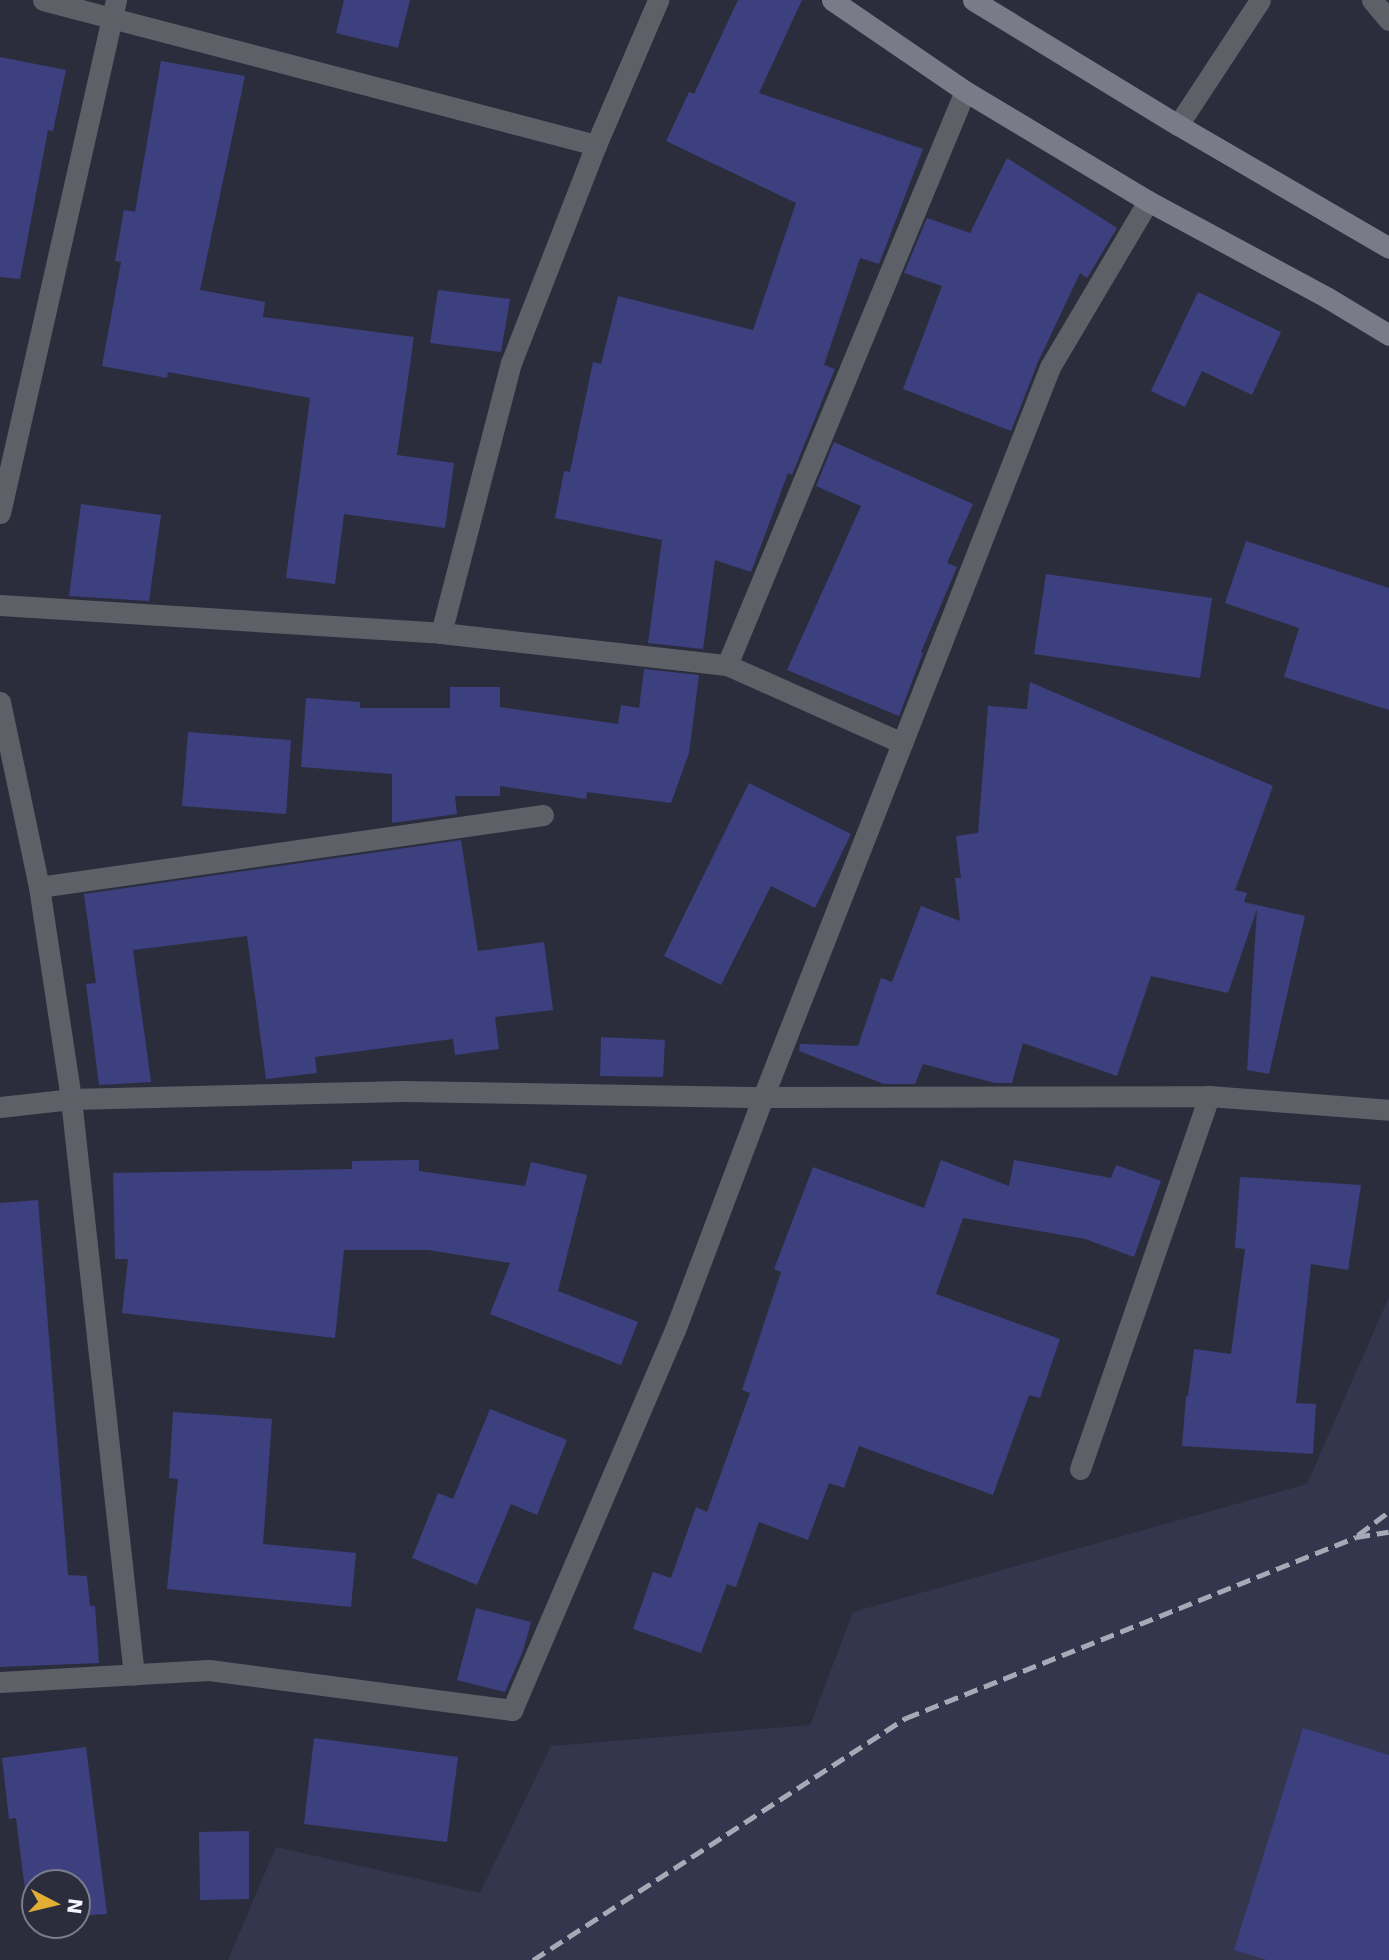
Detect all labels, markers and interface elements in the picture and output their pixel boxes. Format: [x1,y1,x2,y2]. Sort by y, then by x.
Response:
north arrow [21,1869,91,1939]
text: N [63,1897,87,1916]

